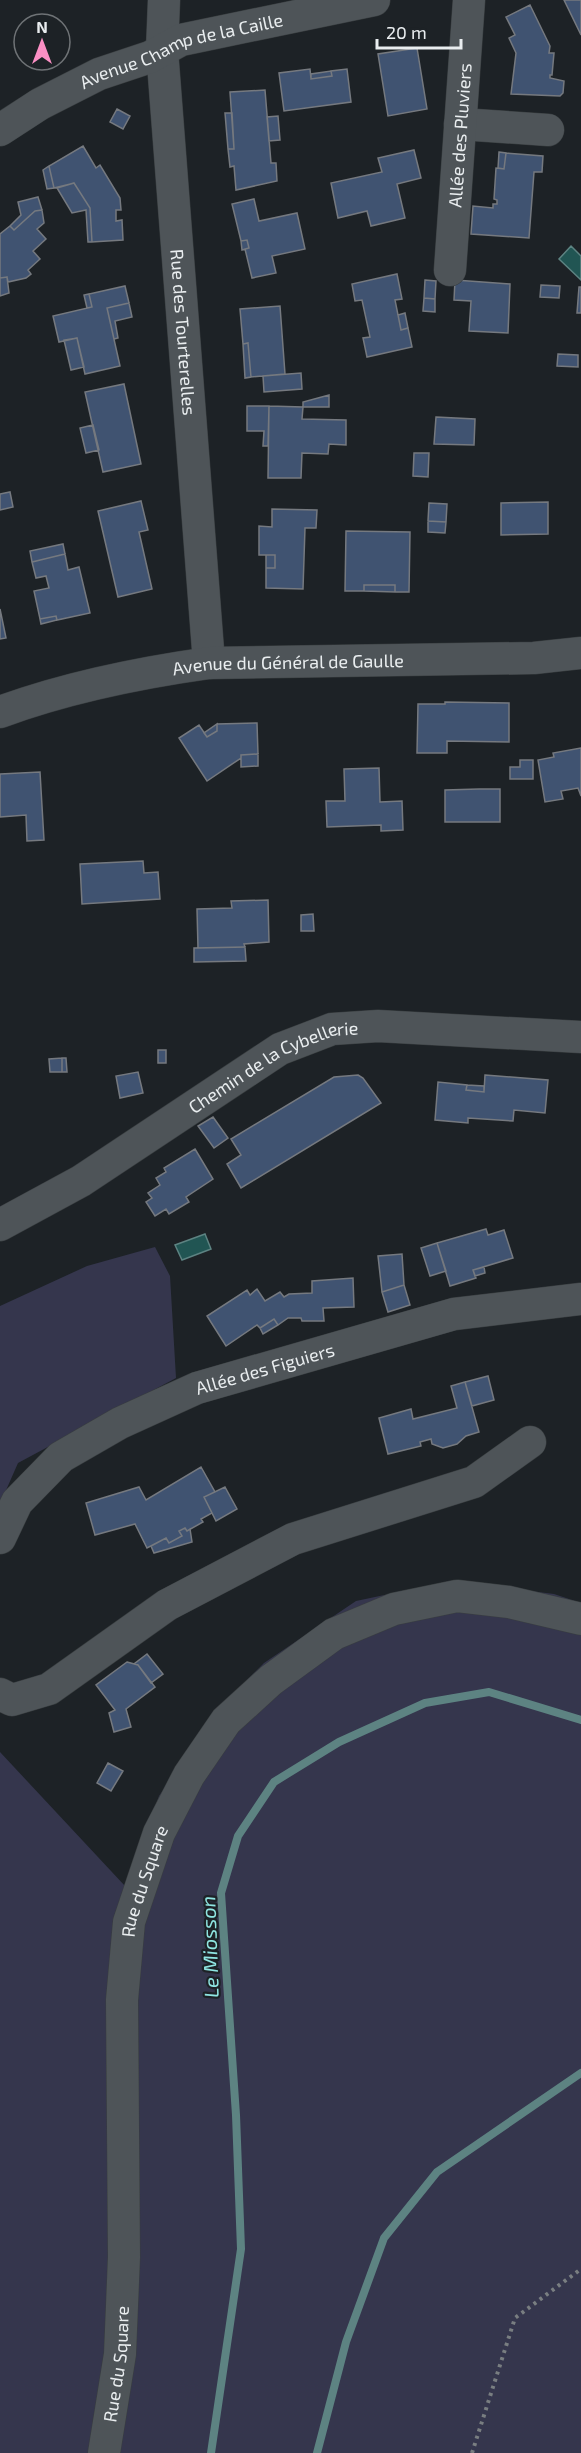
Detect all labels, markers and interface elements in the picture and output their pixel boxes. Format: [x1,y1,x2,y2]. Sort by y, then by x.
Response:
street label: Avenue Champ de la Caille [76,8,285,93]
north arrow [12,12,72,72]
scale bar [377,12,461,50]
text: N [36,17,48,36]
text: 20 m [386,21,427,43]
street label: Allée des Pluviers [443,62,476,208]
street label: Rue des Tourterelles [166,248,201,416]
street label: Avenue du Général de Gaulle [171,649,404,679]
street label: Chemin de la Cybellerie [184,1016,359,1118]
street label: Allée des Figuiers [193,1338,337,1399]
street label: Rue du Square [117,1821,172,1938]
water label: Le Miosson [195,1896,223,1998]
street label: Rue du Square [98,2305,133,2424]

